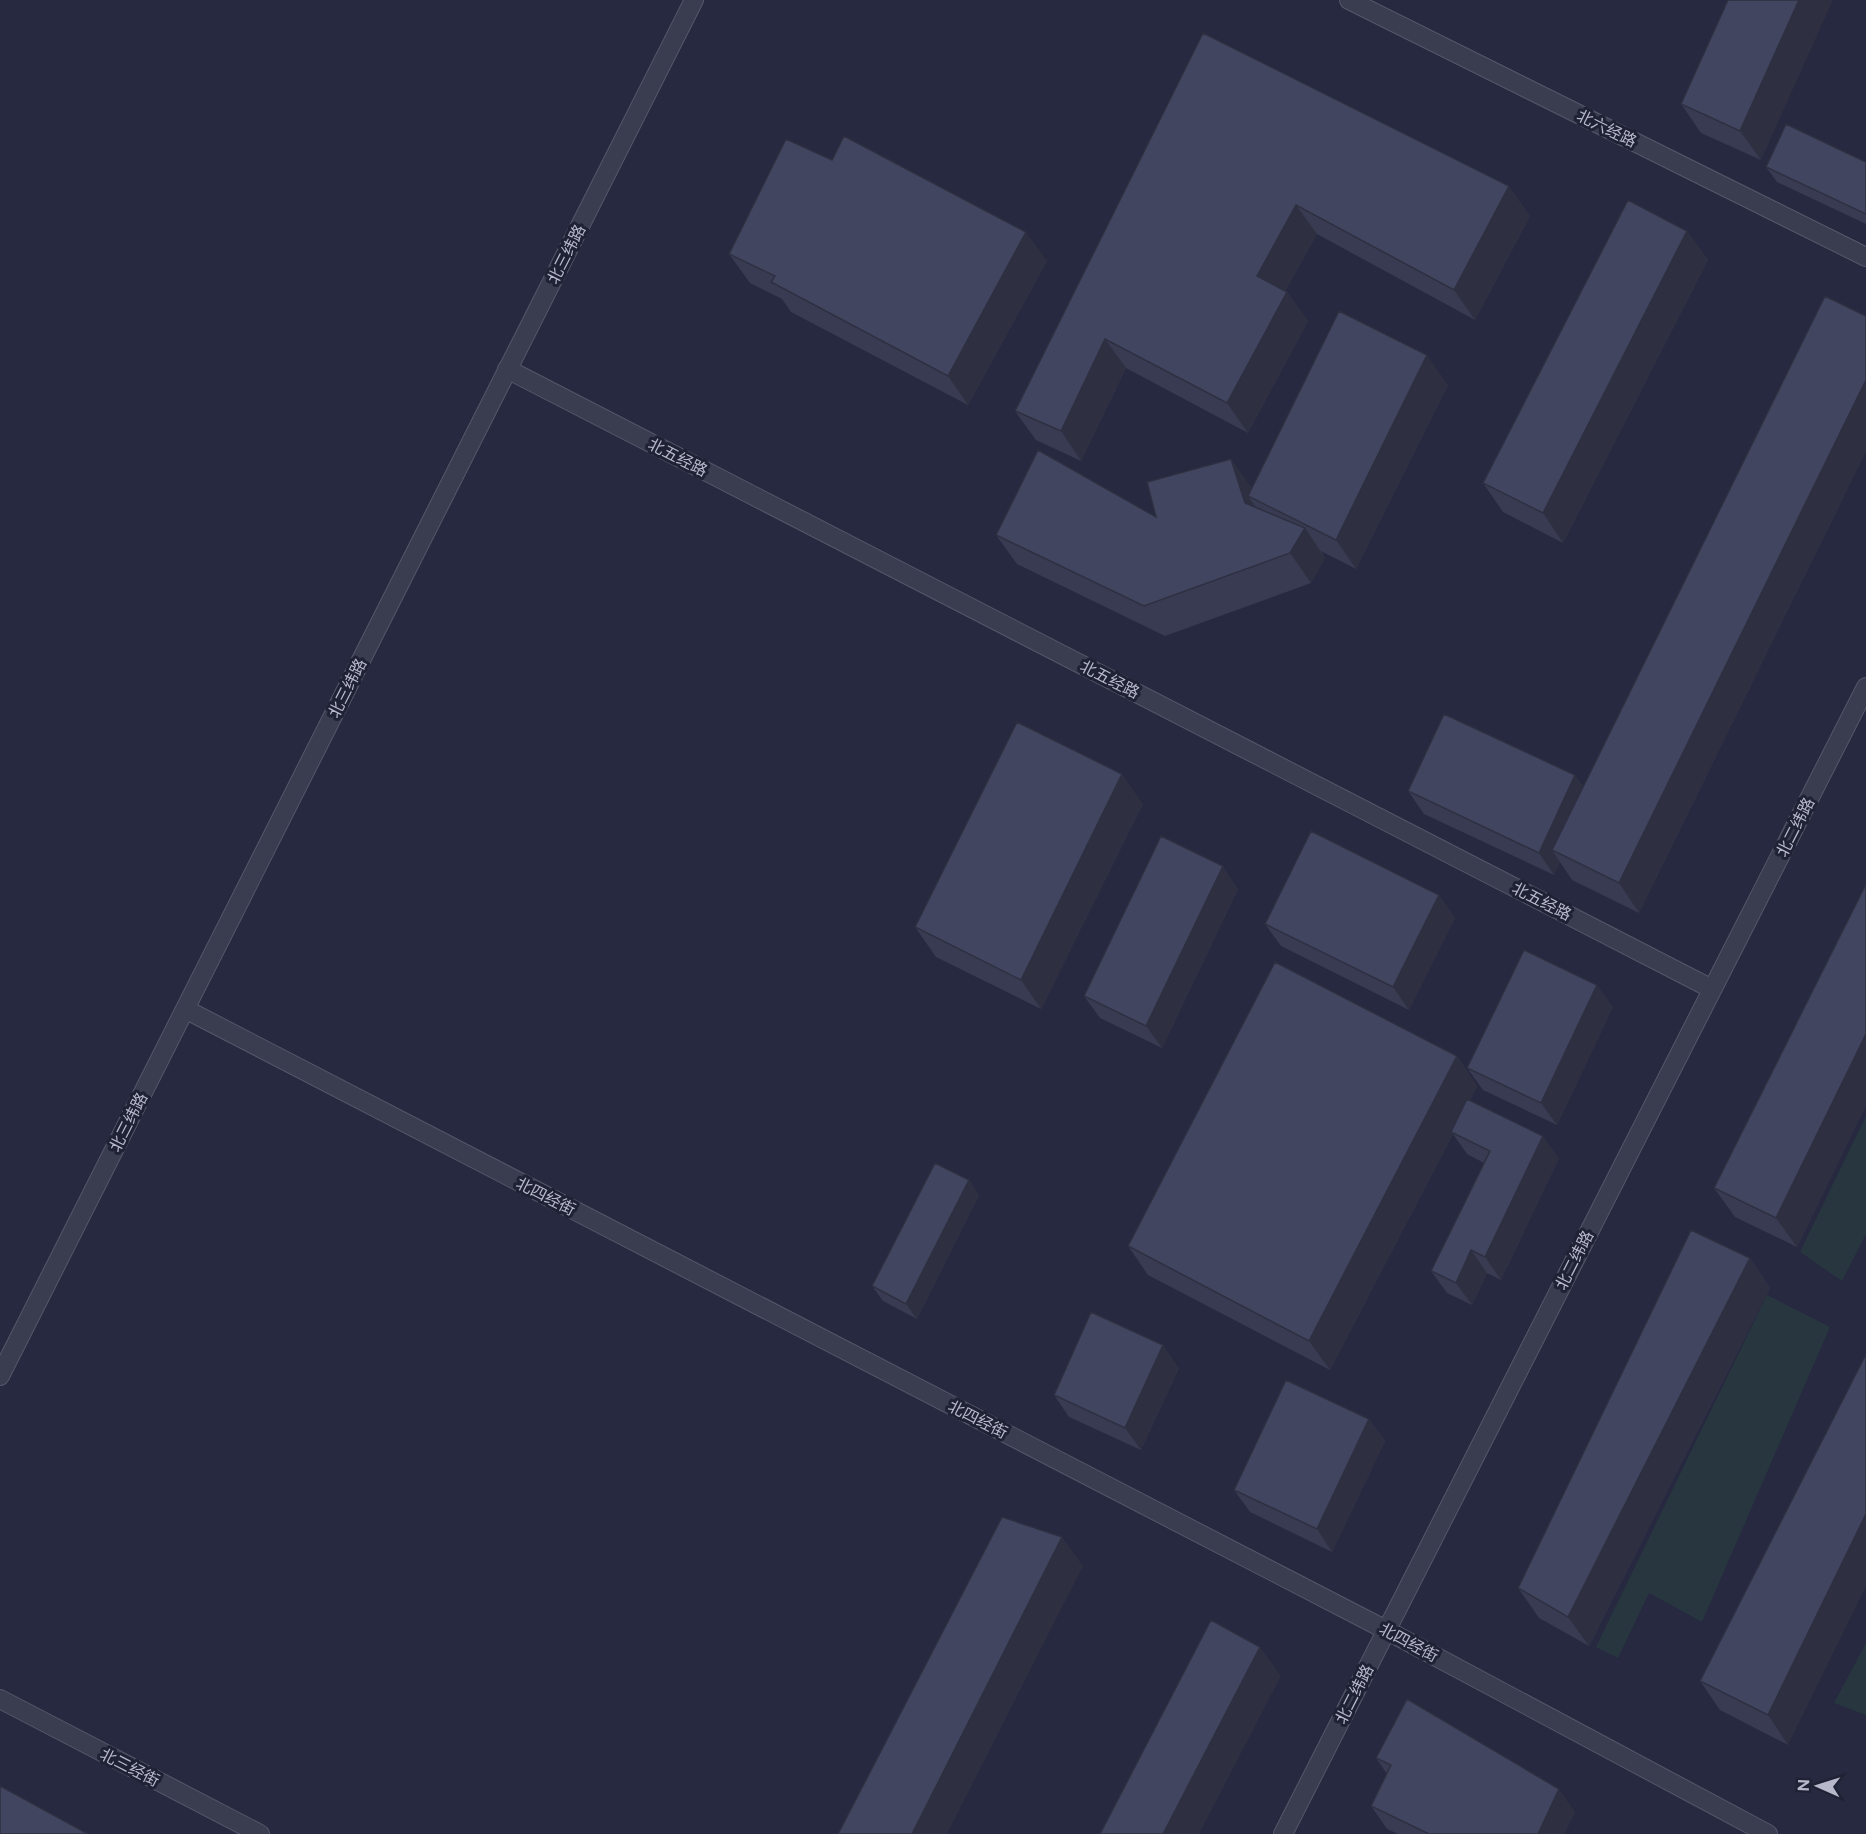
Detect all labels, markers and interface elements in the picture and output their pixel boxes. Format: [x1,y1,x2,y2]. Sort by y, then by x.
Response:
street label: 北六经路 [1574,106,1640,151]
street label: 北三纬路 [543,221,589,287]
street label: 北五经路 [645,434,711,480]
street label: 北三纬路 [324,655,370,721]
street label: 北五经路 [1077,656,1143,702]
street label: 北二纬路 [1772,794,1818,860]
street label: 北五经路 [1509,878,1575,924]
street label: 北三纬路 [105,1089,151,1155]
street label: 北四经街 [513,1173,579,1219]
street label: 北二纬路 [1551,1227,1597,1293]
street label: 北四经街 [945,1396,1011,1442]
street label: 北四经街 [1376,1619,1441,1666]
street label: 北二纬路 [1331,1661,1377,1727]
street label: 北三经街 [97,1744,163,1790]
north arrow [1788,1756,1848,1816]
text: N [1794,1779,1813,1792]

